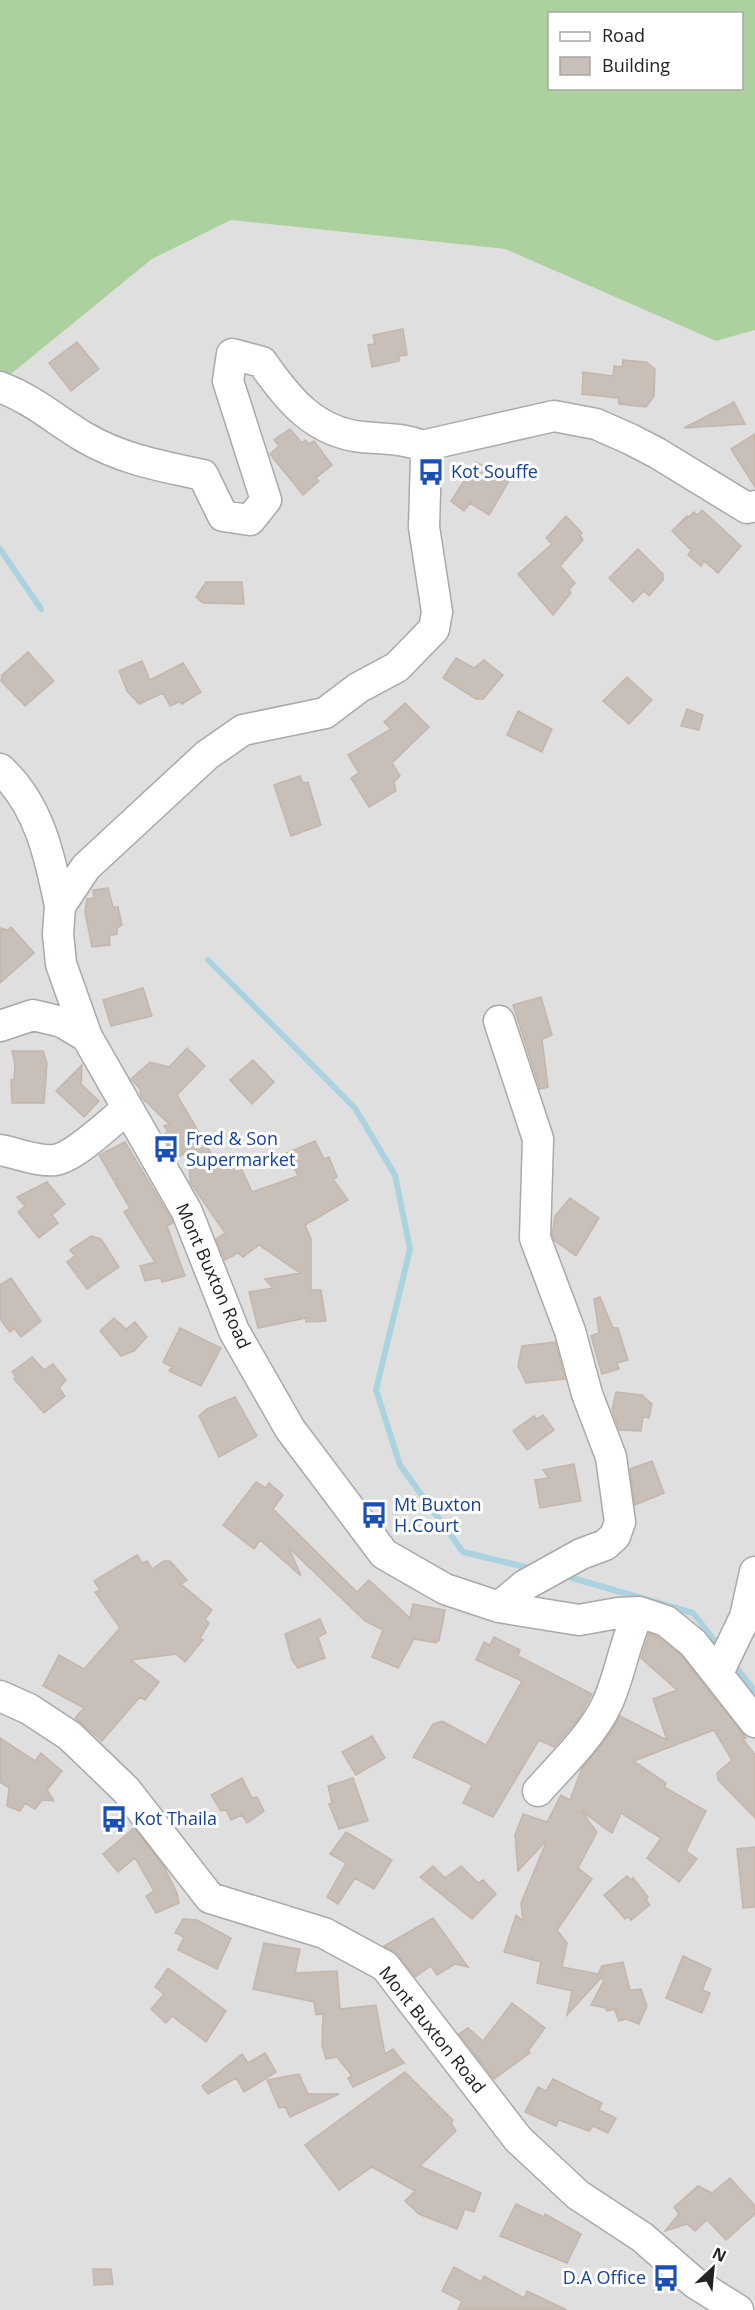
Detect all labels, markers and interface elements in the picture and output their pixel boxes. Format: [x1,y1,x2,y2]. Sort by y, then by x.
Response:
legend [548,12,743,90]
text: Road [602,23,645,47]
text: Building [602,53,670,77]
bus stop icon: Kot Souffe [416,457,446,487]
place label: Kot Souffe [451,459,538,483]
place label: Fred & Son Supermarket [186,1126,295,1171]
bus stop icon: Fred & Son Supermarket [151,1134,181,1164]
street label: Mont Buxton Road [171,1199,257,1352]
place label: Mt Buxton H.Court [394,1492,482,1537]
bus stop icon: Mt Buxton H.Court [359,1500,389,1530]
bus stop icon: Kot Thaila [99,1804,129,1834]
place label: Kot Thaila [134,1806,217,1830]
street label: Mont Buxton Road [374,1961,492,2098]
north arrow [683,2238,743,2298]
text: N [709,2242,730,2267]
bus stop icon: D.A Office [651,2263,681,2293]
place label: D.A Office [563,2265,646,2289]

